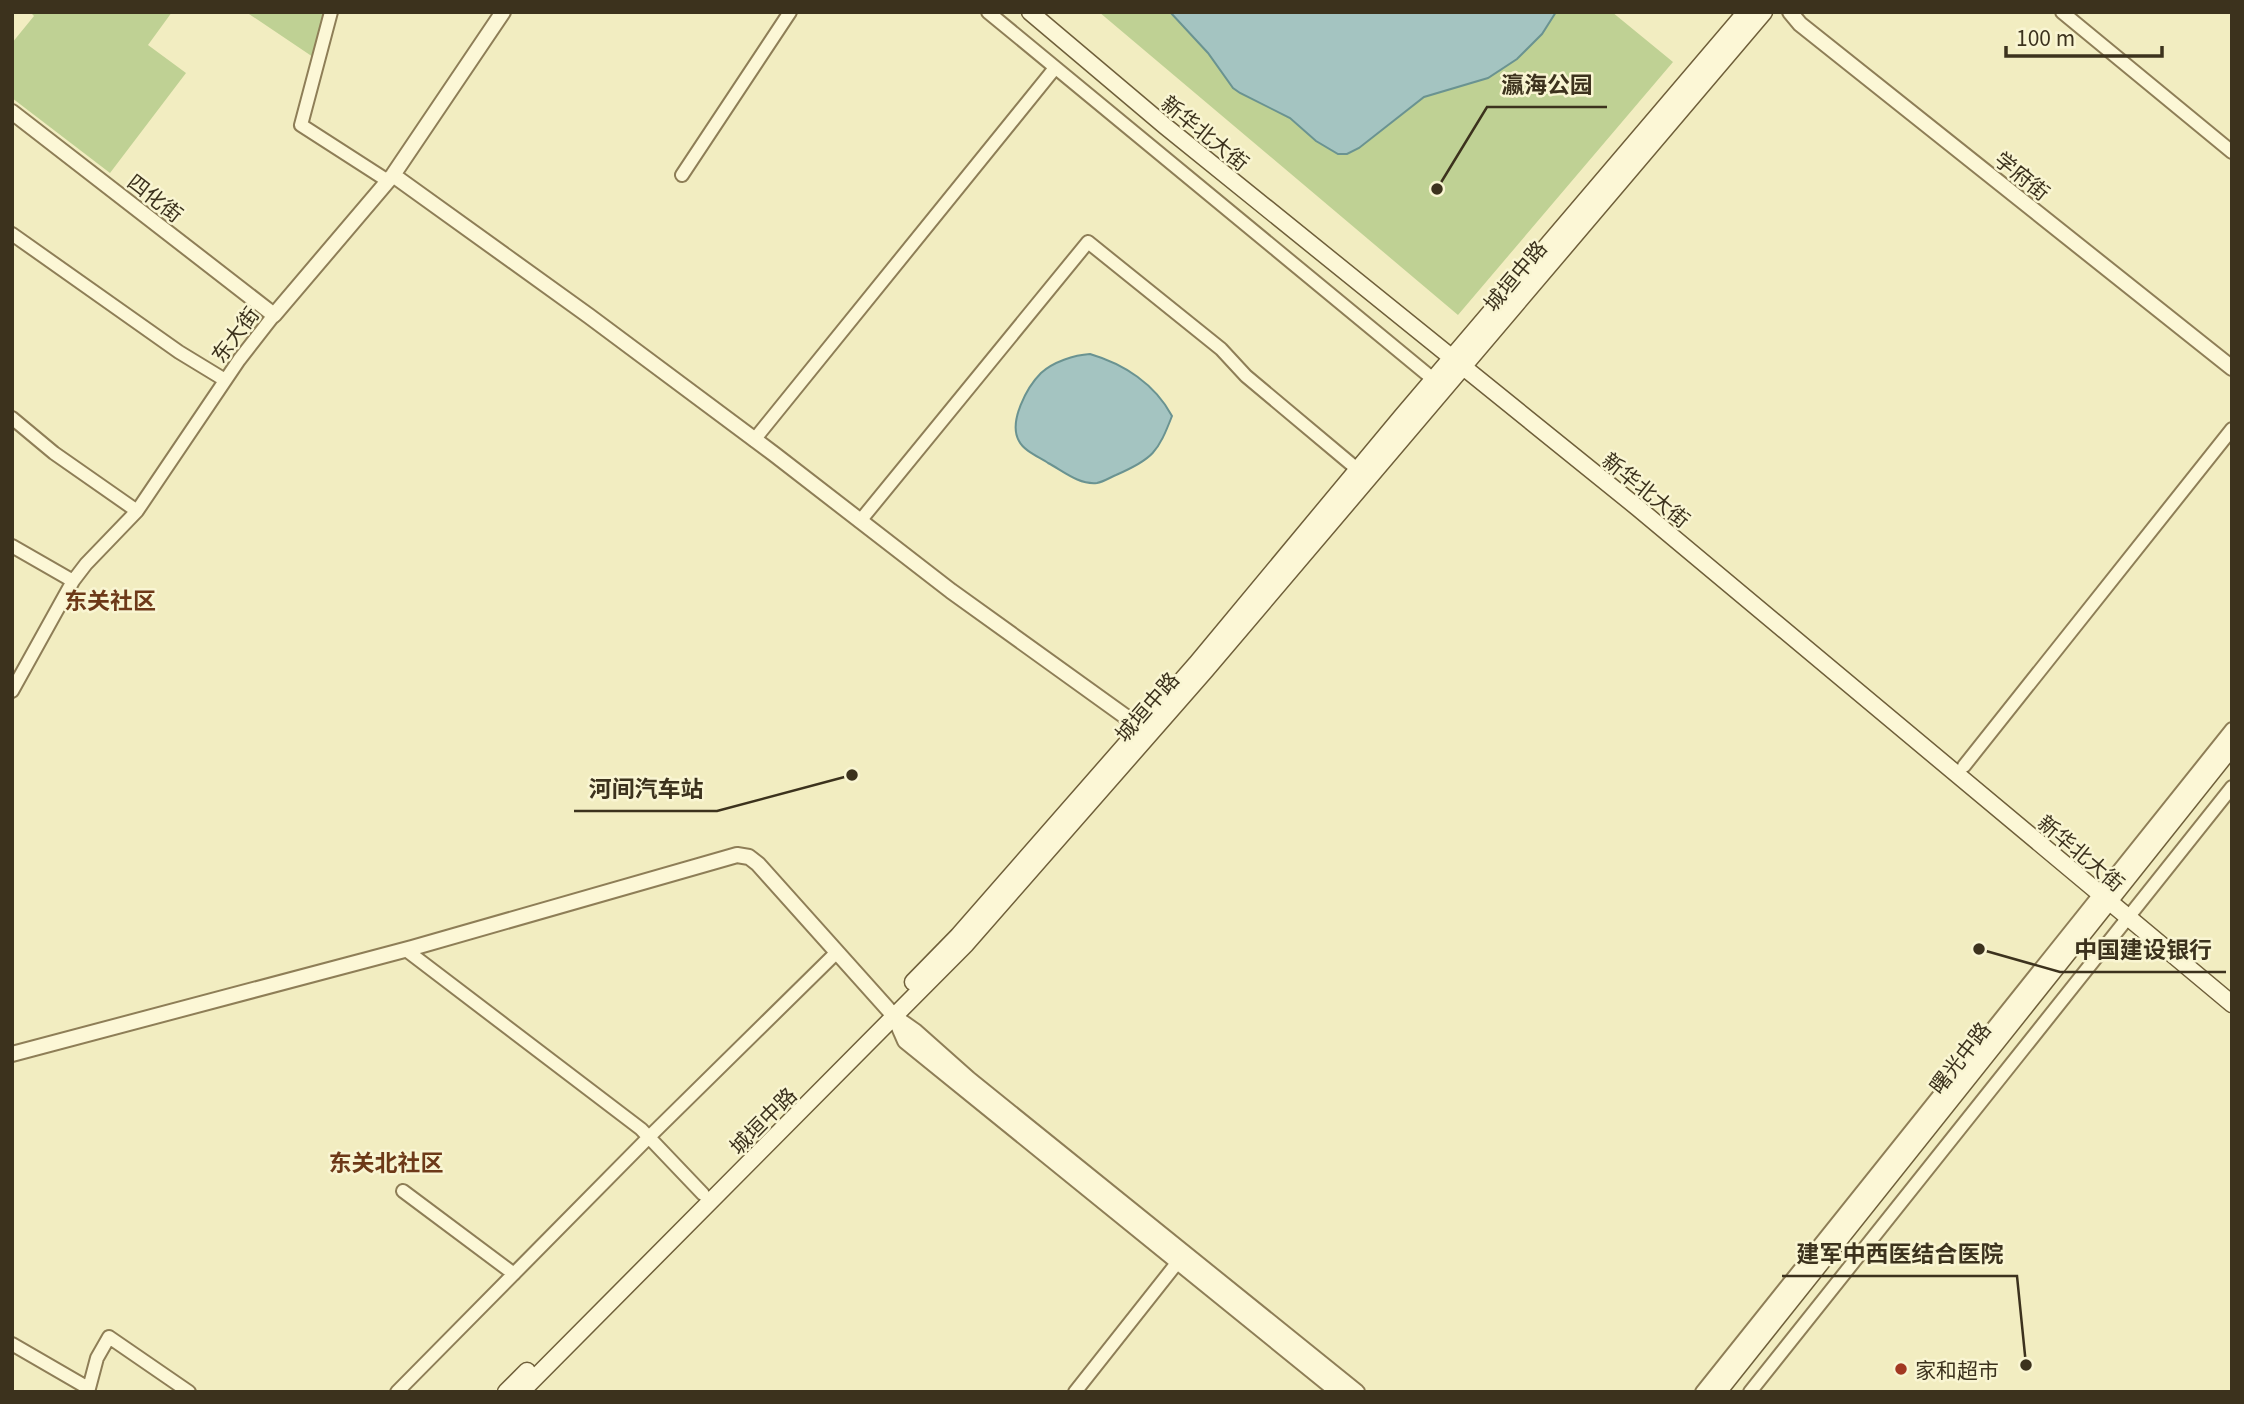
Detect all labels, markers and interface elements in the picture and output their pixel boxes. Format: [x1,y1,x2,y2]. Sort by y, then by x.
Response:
scale bar [2006,14,2162,58]
text: 100 m [2016,22,2075,52]
callout: 瀛海公园 [1487,63,1607,107]
text: 瀛海公园 [1501,66,1593,100]
street label: 新华北大街 [1156,87,1256,177]
street label: 学府街 [1989,144,2057,206]
street label: 四化街 [122,166,190,228]
street label: 城垣中路 [1476,233,1552,317]
street label: 东大街 [203,300,265,368]
street label: 新华北大街 [1597,444,1697,534]
district label: 东关社区 [64,582,156,616]
street label: 城垣中路 [1107,664,1185,748]
callout: 河间汽车站 [574,767,717,811]
text: 河间汽车站 [589,770,704,804]
street label: 新华北大街 [2032,807,2132,897]
callout: 中国建设银行 [2060,928,2226,972]
text: 中国建设银行 [2074,931,2212,965]
street label: 曙光中路 [1921,1015,1997,1099]
street label: 城垣中路 [722,1080,802,1160]
district label: 东关北社区 [329,1144,444,1178]
callout: 建军中西医结合医院 [1782,1232,2017,1276]
text: 建军中西医结合医院 [1797,1235,2004,1269]
place label: 家和超市 [1915,1354,1999,1384]
marker: 家和超市 [1893,1361,1909,1377]

